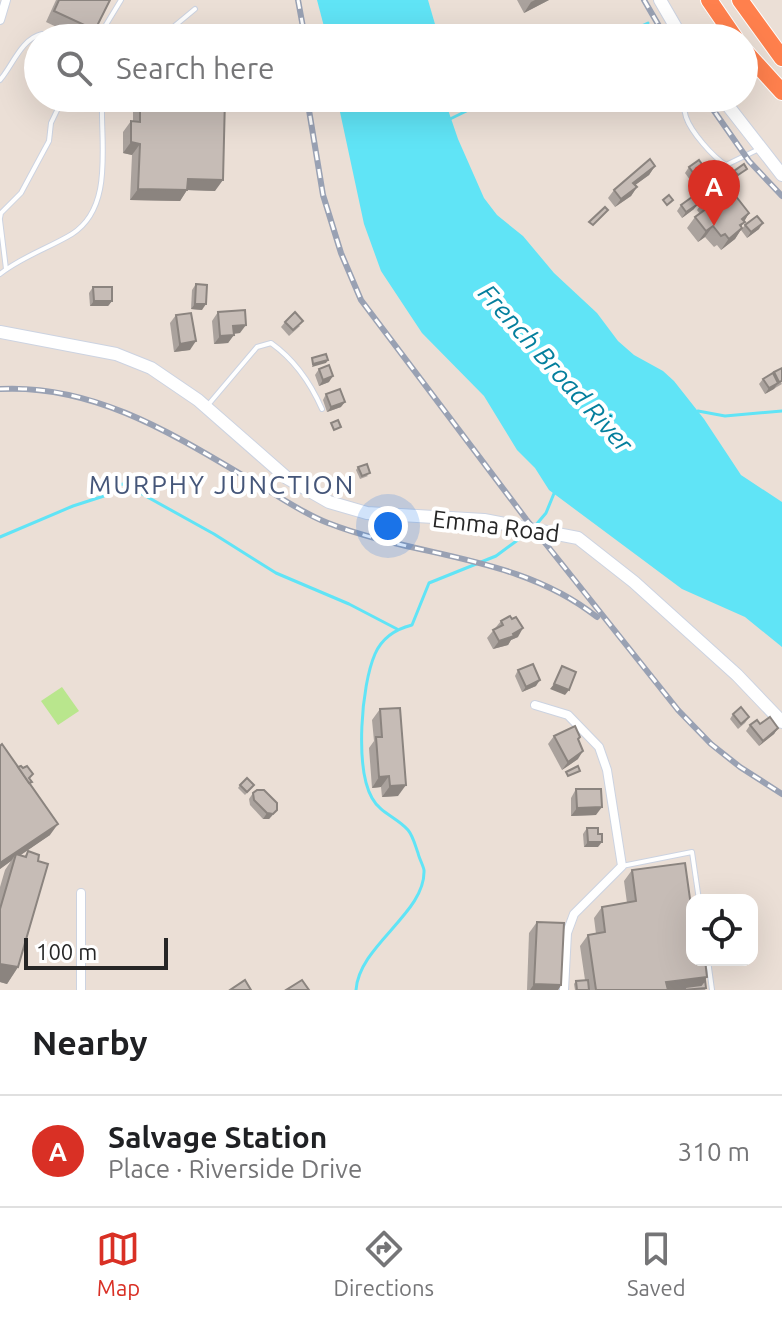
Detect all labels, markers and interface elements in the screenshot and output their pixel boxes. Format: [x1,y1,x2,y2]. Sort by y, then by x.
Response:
search box [24,24,758,112]
icon: search [52,46,96,90]
text: Search here [116,51,275,85]
pin: A [688,160,740,226]
water label: French Broad River [473,278,640,459]
district label: MURPHY JUNCTION [89,470,355,499]
street label: Emma Road [431,505,561,547]
your location [368,506,408,546]
map controls [686,894,758,966]
button: locate [686,894,758,966]
scale bar [24,934,168,970]
text: 100 m [36,939,97,964]
text: Nearby [32,1023,147,1061]
text: Salvage Station [108,1120,327,1154]
text: A [49,1137,67,1166]
text: 310 m [678,1137,750,1166]
text: Place · Riverside Drive [108,1154,362,1183]
tab: Map [96,1227,140,1300]
tab: Directions [333,1227,434,1300]
tab: Saved [627,1227,686,1300]

